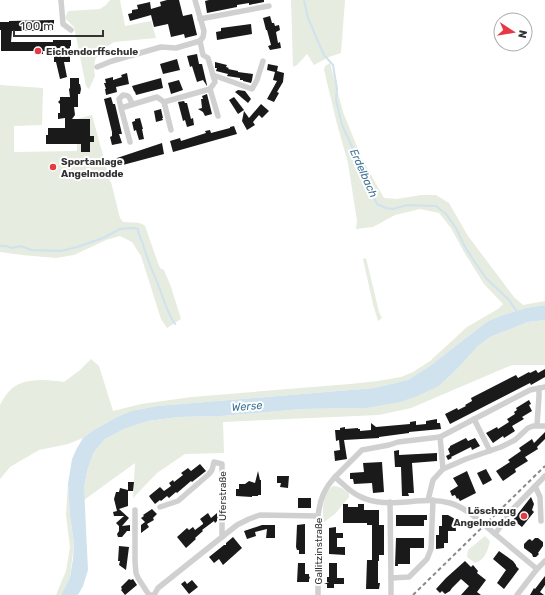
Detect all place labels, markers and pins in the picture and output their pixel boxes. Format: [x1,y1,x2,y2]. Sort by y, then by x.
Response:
marker: Eichendorffschule [33,46,43,56]
place label: Eichendorffschule [46,46,138,58]
place label: Sportanlage Angelmodde [61,156,124,180]
marker: Sportanlage Angelmodde [48,162,58,172]
place label: Löschzug Angelmodde [453,505,516,529]
marker: Löschzug Angelmodde [519,511,529,521]

